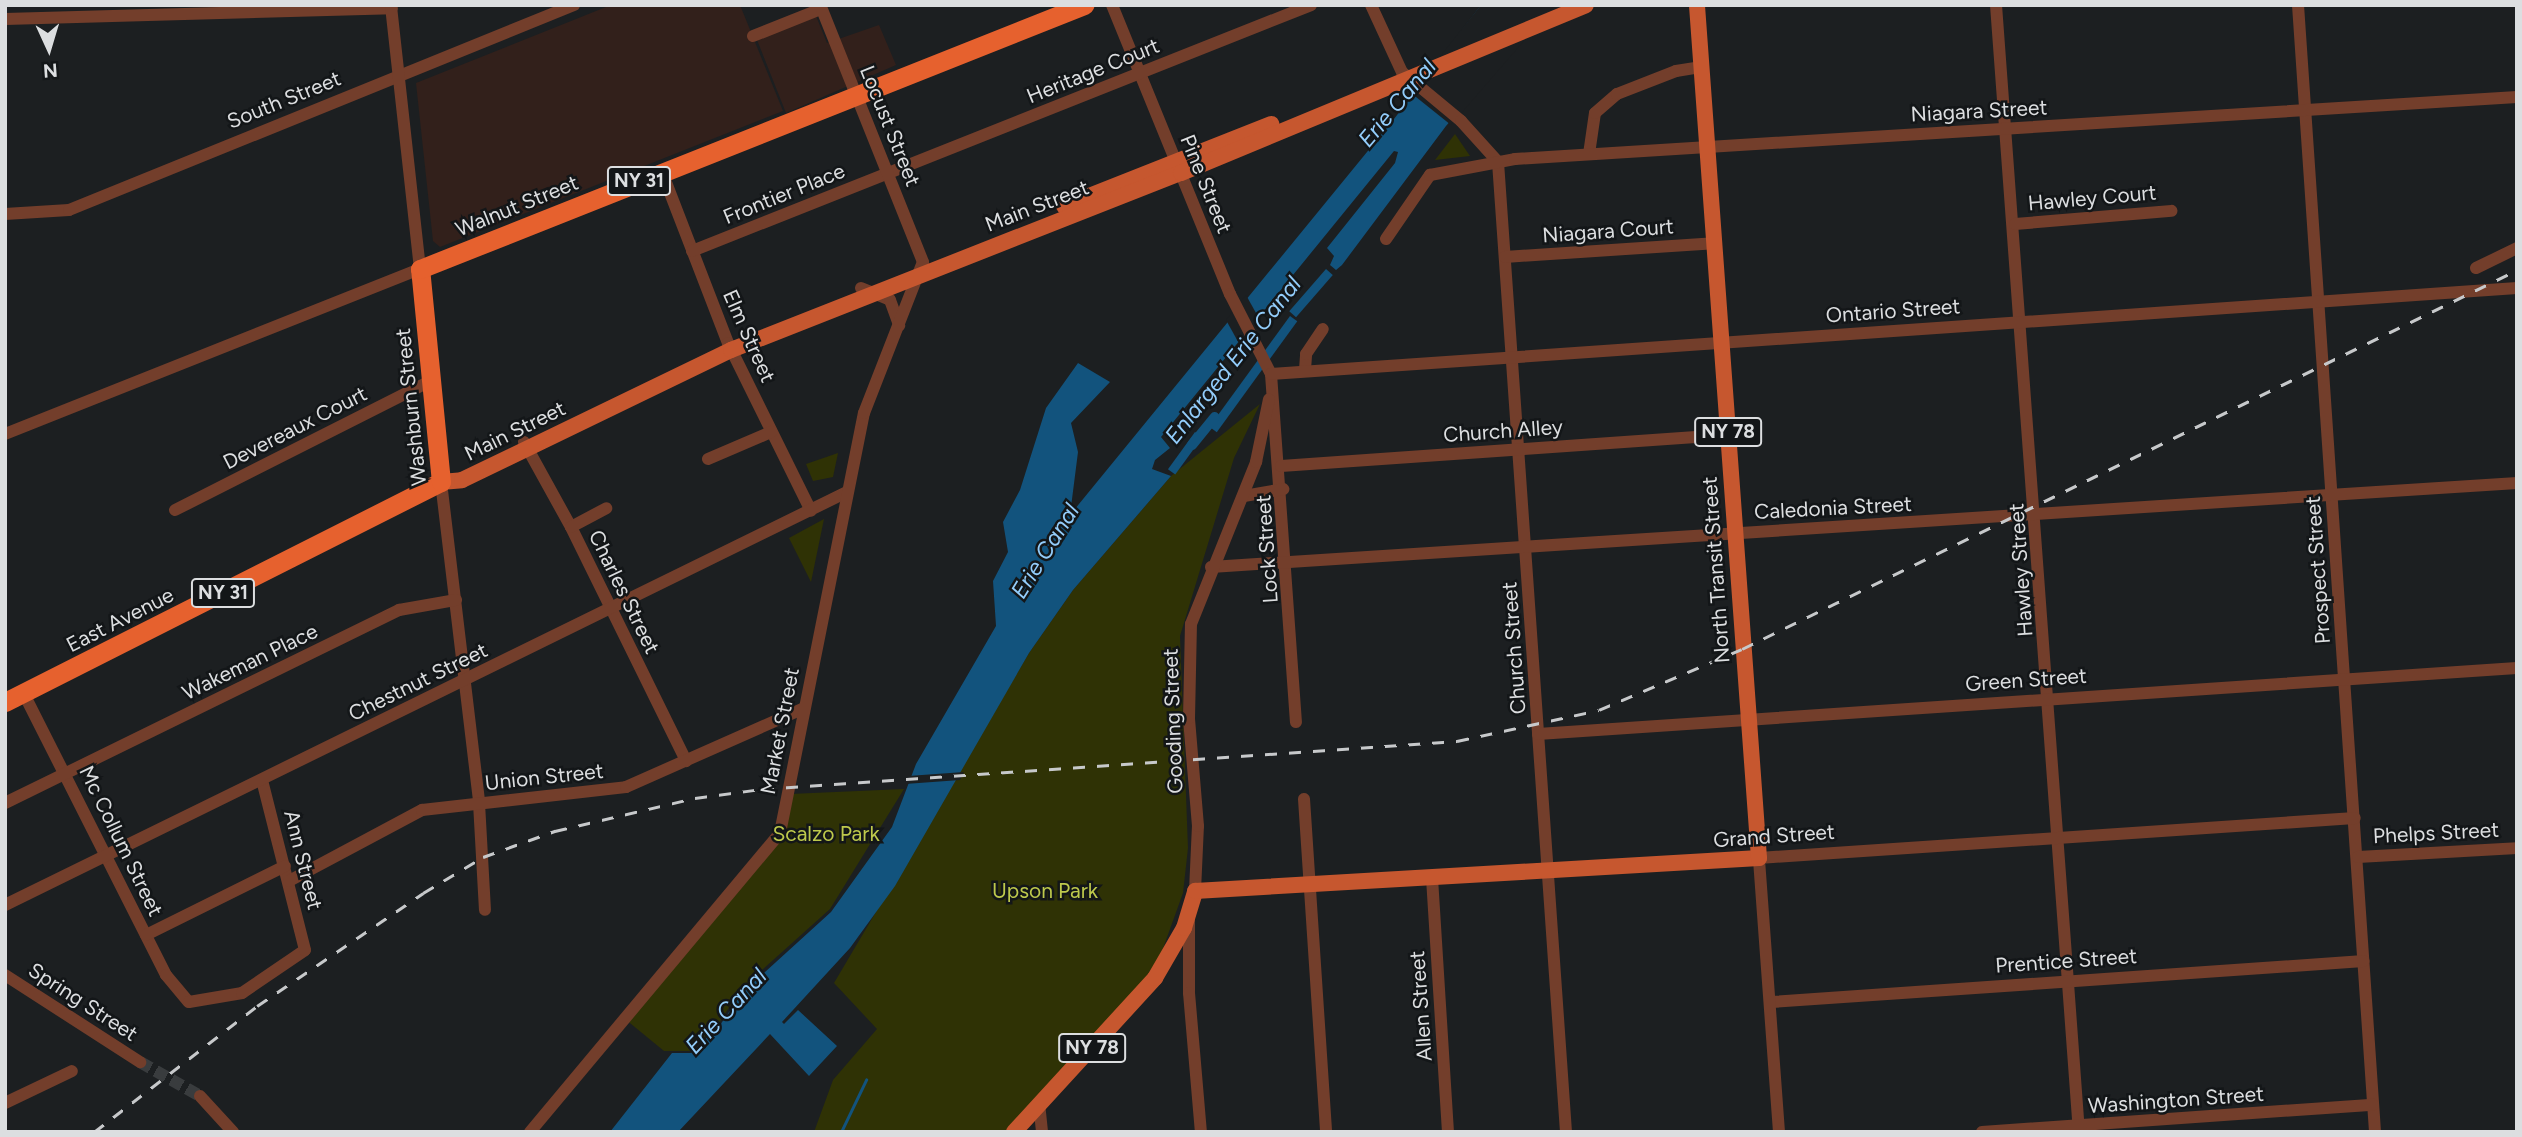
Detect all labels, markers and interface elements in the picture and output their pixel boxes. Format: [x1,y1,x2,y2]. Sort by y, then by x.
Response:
north arrow [14,14,84,84]
street label: Heritage Court [1023,33,1163,109]
water label: Erie Canal [1352,53,1442,153]
text: N [42,58,59,82]
street label: Locust Street [854,62,926,190]
street label: South Street [223,66,345,134]
street label: Niagara Street [1910,95,2048,127]
street label: Pine Street [1175,131,1237,237]
street label: Frontier Place [719,158,849,230]
road number: NY 31 [606,166,672,196]
street label: Walnut Street [452,170,582,242]
street label: Main Street [982,175,1092,237]
street label: Hawley Court [2027,180,2157,216]
street label: Niagara Court [1541,214,1675,248]
water label: Enlarged Erie Canal [1159,271,1307,449]
street label: Elm Street [717,286,781,386]
street label: Ontario Street [1825,294,1961,328]
street label: Washburn Street [390,327,432,487]
street label: Devereaux Court [219,381,371,475]
street label: Main Street [460,396,570,466]
street label: Church Alley [1442,414,1564,448]
road number: NY 78 [1693,416,1763,448]
street label: North Transit Street [1697,476,1735,664]
street label: Caledonia Street [1754,491,1912,525]
street label: Lock Street [1251,494,1283,604]
street label: Prospect Street [2300,495,2336,645]
water label: Erie Canal [1005,498,1085,604]
street label: Hawley Street [2004,502,2038,638]
street label: Charles Street [583,526,665,658]
road number: NY 31 [190,578,256,608]
street label: Church Street [1497,581,1531,715]
street label: East Avenue [62,582,178,658]
street label: Wakeman Place [178,618,322,706]
street label: Chestnut Street [344,637,492,727]
street label: Gooding Street [1158,648,1188,794]
street label: Green Street [1964,663,2088,697]
street label: Market Street [755,665,805,797]
street label: Union Street [483,758,605,796]
street label: Mc Collum Street [74,762,168,920]
street label: Ann Street [278,808,328,912]
street label: Phelps Street [2372,817,2500,849]
street label: Grand Street [1712,819,1836,853]
park label: Scalzo Park [772,821,880,847]
park label: Upson Park [992,878,1098,904]
street label: Prentice Street [1994,943,2138,979]
street label: Allen Street [1405,950,1437,1062]
street label: Spring Street [24,957,142,1047]
water label: Erie Canal [680,963,772,1059]
road number: NY 78 [1057,1032,1127,1064]
street label: Washington Street [2087,1081,2265,1119]

